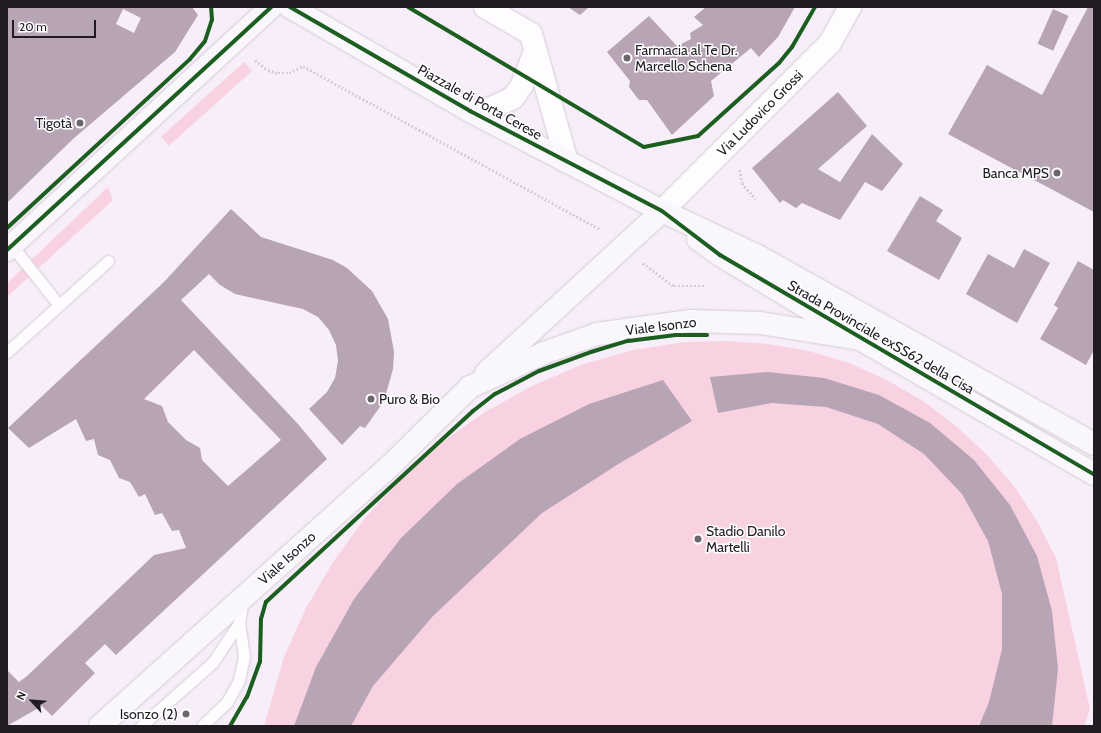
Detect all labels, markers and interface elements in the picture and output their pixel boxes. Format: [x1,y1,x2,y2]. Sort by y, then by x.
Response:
scale bar [14,12,98,38]
text: 20 m [19,19,47,34]
place label: Farmacia al Te Dr. Marcello Schena [635,42,738,74]
marker: Farmacia al Te Dr. Marcello Schena [622,53,632,63]
street label: Piazzale di Porta Cerese [415,61,545,143]
street label: Via Ludovico Grossi [714,67,806,159]
place label: Tigotà [36,115,72,131]
marker: Tigotà [75,118,85,128]
place label: Banca MPS [982,165,1049,181]
marker: Banca MPS [1052,168,1062,178]
street label: Strada Provinciale exSS62 della Cisa [785,277,977,397]
street label: Viale Isonzo [625,313,697,339]
place label: Puro & Bio [379,391,440,407]
marker: Puro & Bio [366,394,376,404]
place label: Stadio Danilo Martelli [706,523,786,556]
street label: Viale Isonzo [255,528,319,588]
marker: Stadio Danilo Martelli [693,534,703,544]
north arrow [12,681,52,721]
text: N [13,689,29,702]
place label: Isonzo (2) [120,706,178,722]
marker: Isonzo (2) [181,709,191,719]

